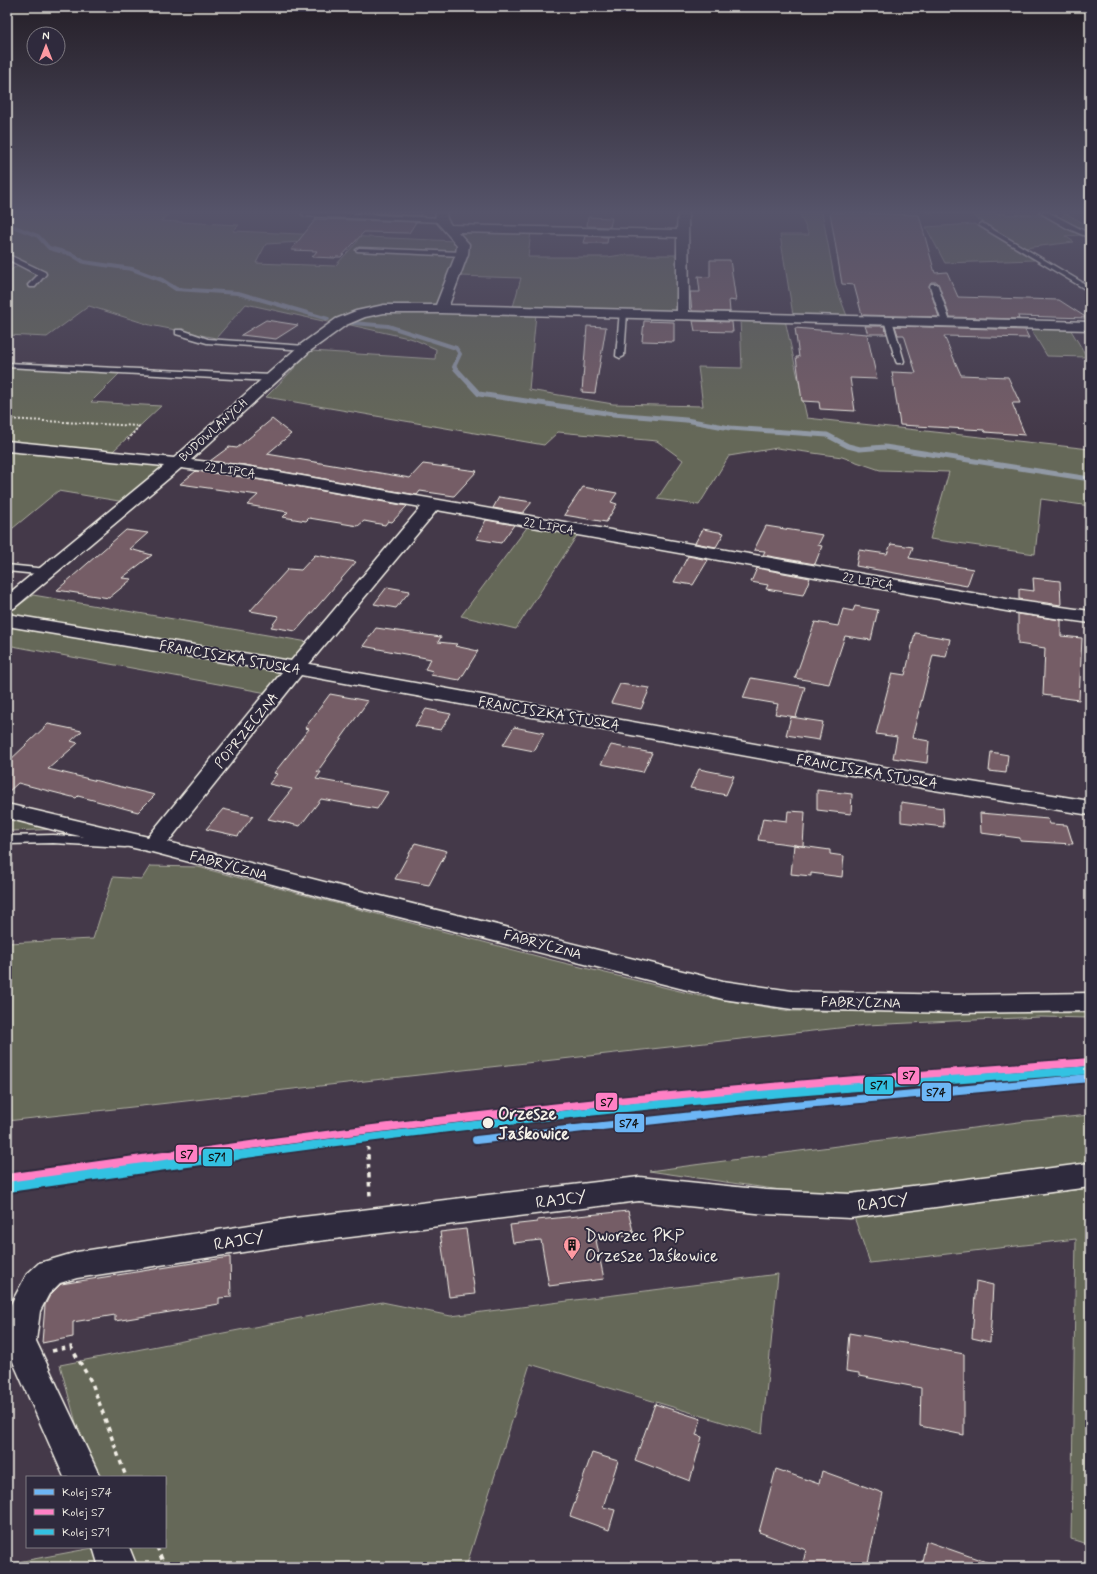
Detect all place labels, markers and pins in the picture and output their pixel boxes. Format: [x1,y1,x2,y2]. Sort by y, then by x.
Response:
place label: Orzesze Jaśkowice [498,1103,569,1145]
marker: Orzesze Jaśkowice [481,1116,495,1130]
place label: Dworzec PKP Orzesze Jaśkowice [585,1225,718,1267]
building icon: Dworzec PKP Orzesze Jaśkowice [562,1235,582,1260]

